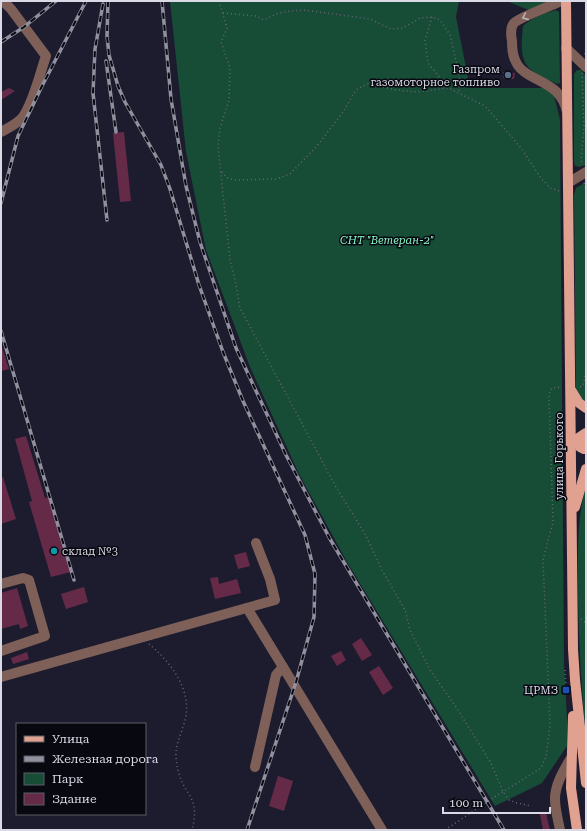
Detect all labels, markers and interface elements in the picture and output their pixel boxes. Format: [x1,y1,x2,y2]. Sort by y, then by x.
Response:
one-way arrow [522,12,529,20]
place label: Газпром газомоторное топливо [370,63,500,89]
marker: Газпром газомоторное топливо [503,70,513,80]
park label: СНТ "Ветеран-2" [340,234,434,247]
street label: улица Горького [553,412,566,500]
place label: склад №3 [62,545,118,558]
marker: склад №3 [49,546,59,556]
place label: ЦРМЗ [524,684,558,697]
marker: ЦРМЗ [561,685,571,695]
legend [16,723,146,815]
text: Улица [52,732,90,746]
text: Железная дорога [52,752,159,766]
text: Парк [52,772,84,786]
scale bar [443,789,550,815]
text: Здание [52,792,97,806]
text: 100 m [449,796,483,810]

